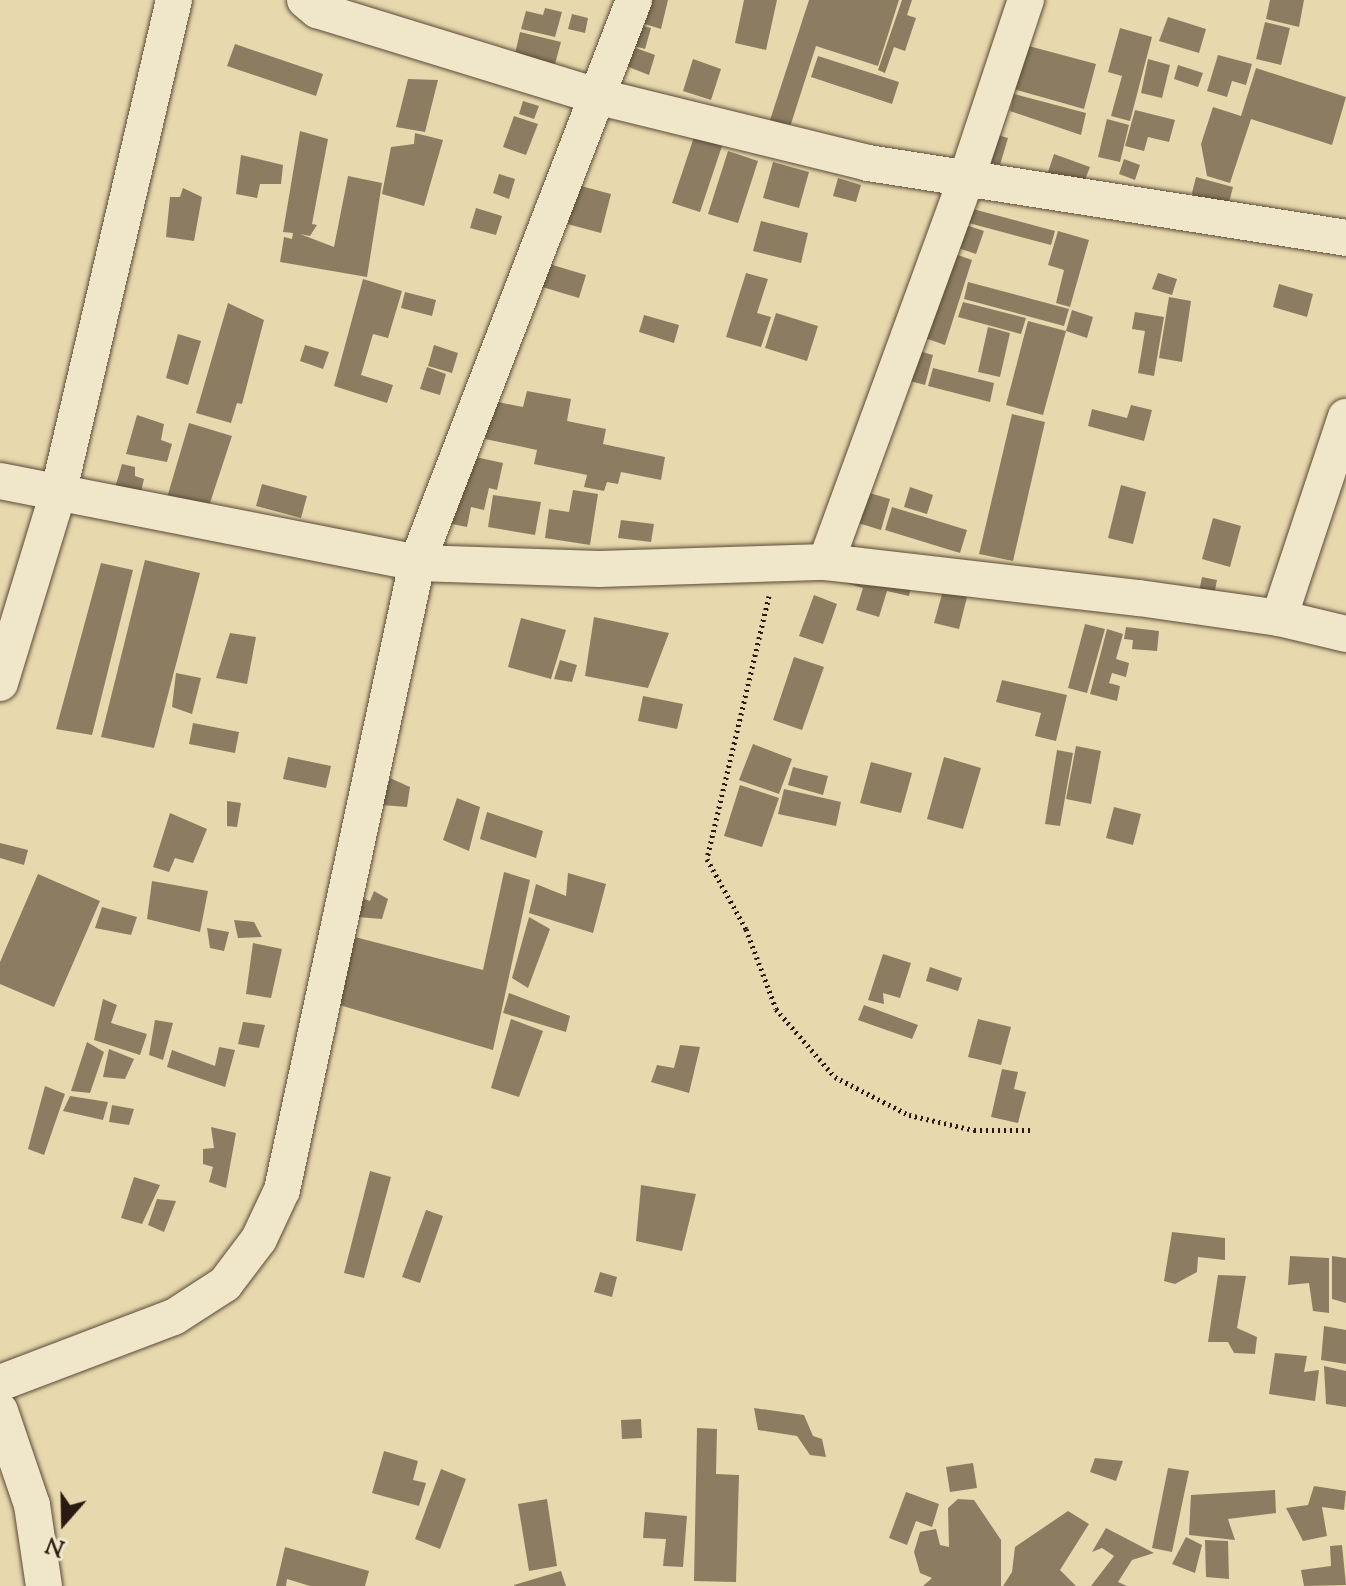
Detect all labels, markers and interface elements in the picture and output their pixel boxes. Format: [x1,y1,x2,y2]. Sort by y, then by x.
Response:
north arrow [24,1482,104,1562]
text: N [42,1527,70,1563]

